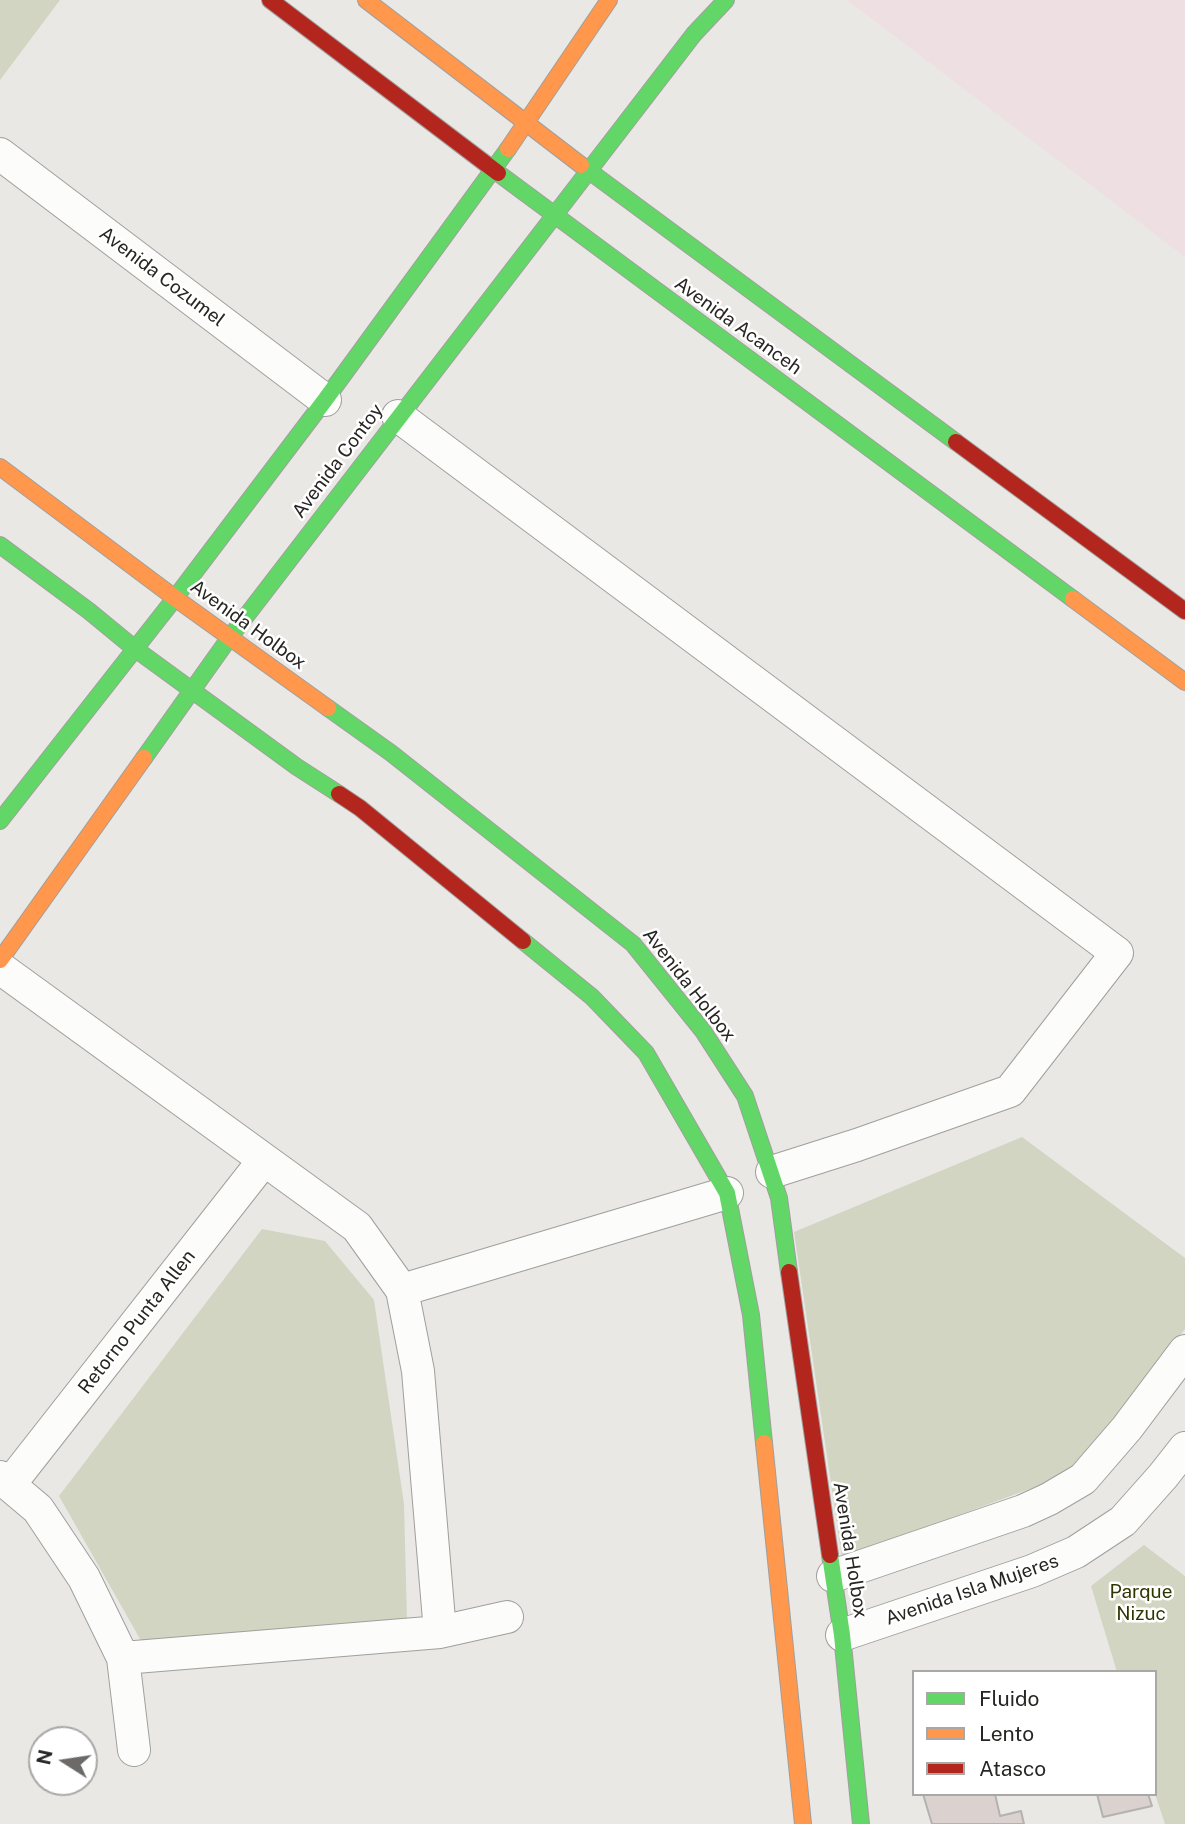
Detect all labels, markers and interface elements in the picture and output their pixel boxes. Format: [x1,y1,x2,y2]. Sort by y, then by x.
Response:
street label: Avenida Cozumel [95,222,229,332]
street label: Avenida Acanceh [670,272,806,380]
street label: Avenida Contoy [288,399,388,523]
street label: Avenida Holbox [186,575,310,675]
street label: Avenida Holbox [638,924,740,1046]
street label: Retorno Punta Allen [74,1245,200,1399]
street label: Avenida Holbox [828,1480,872,1620]
street label: Avenida Isla Mujeres [882,1550,1062,1630]
park label: Parque Nizuc [1110,1581,1172,1625]
legend [912,1670,1157,1796]
text: Fluido [979,1686,1039,1711]
text: Lento [979,1721,1034,1746]
north arrow [28,1726,98,1796]
text: N [32,1748,57,1767]
text: Atasco [979,1756,1046,1781]

